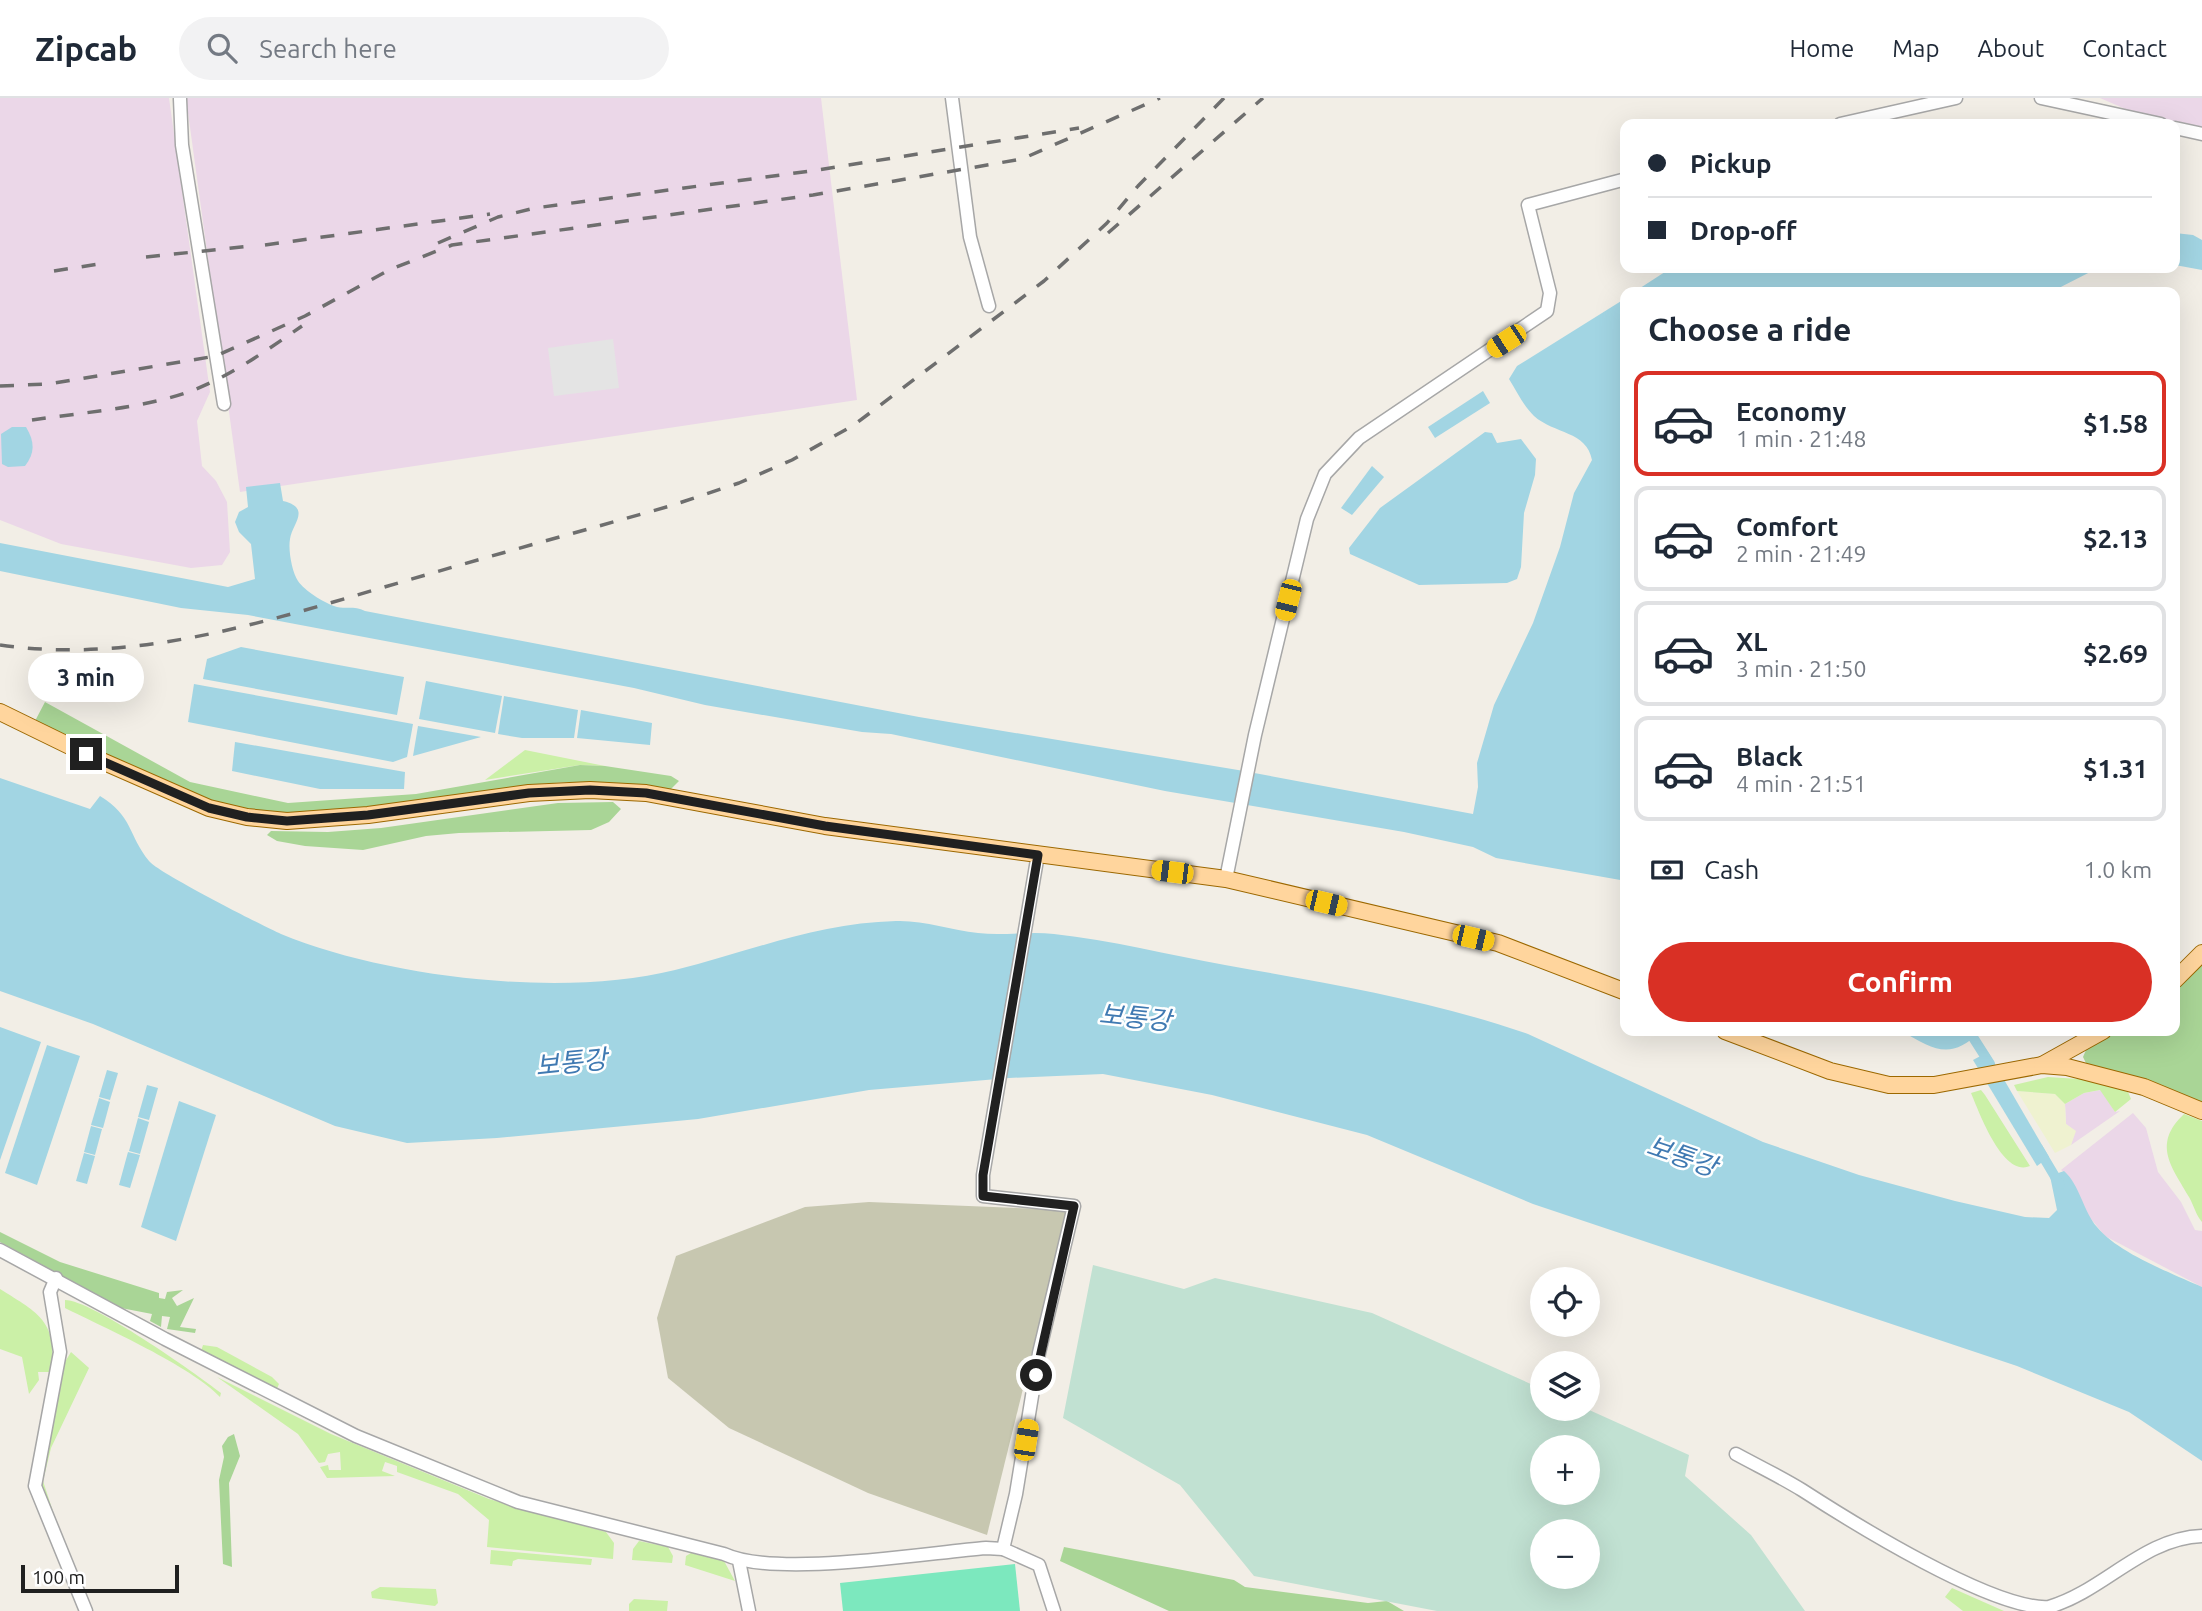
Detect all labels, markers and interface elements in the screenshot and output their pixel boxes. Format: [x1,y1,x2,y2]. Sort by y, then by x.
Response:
search box [179,17,669,80]
icon: search [203,29,241,67]
text: Zipcab [35,30,137,67]
text: Search here [259,34,397,63]
text: Home [1789,35,1854,62]
text: Map [1892,35,1939,62]
text: About [1977,35,2044,62]
text: Contact [2082,35,2167,62]
text: Pickup [1690,149,1772,178]
text: Drop-off [1690,216,1797,245]
text: Choose a ride [1648,311,1851,347]
car [1483,321,1530,361]
icon: car [1652,392,1715,455]
text: Economy [1736,397,1846,426]
text: $1.58 [2083,409,2148,438]
text: 1 min · 21:48 [1736,426,1867,451]
icon: car [1652,507,1715,570]
text: Comfort [1736,512,1839,541]
text: $2.13 [2083,524,2148,553]
text: 2 min · 21:49 [1736,541,1867,566]
car [1273,577,1304,623]
icon: car [1652,622,1715,685]
text: XL [1736,627,1767,656]
text: $2.69 [2083,639,2148,668]
callout: 3 min [28,652,144,702]
text: 3 min · 21:50 [1736,656,1867,681]
text: 3 min [57,665,115,690]
icon: car [1652,737,1715,800]
route end [70,738,102,770]
text: Black [1736,742,1803,771]
text: $1.31 [2083,754,2148,783]
text: 4 min · 21:51 [1736,771,1867,796]
icon: cash [1648,851,1686,889]
text: Cash [1704,855,1759,884]
text: 1.0 km [2084,857,2152,882]
car [1150,859,1195,885]
car [1304,888,1349,918]
car [1451,923,1496,953]
button: Confirm [1648,942,2152,1022]
water label: 보통강 [1098,999,1175,1035]
water label: 보통강 [534,1044,611,1080]
water label: 보통강 [1643,1131,1724,1182]
map controls [1530,1267,1600,1589]
button: locate [1530,1267,1600,1337]
button: layers [1530,1351,1600,1421]
route start [1020,1359,1052,1391]
car [1013,1418,1040,1462]
button: + [1530,1435,1600,1505]
button: − [1530,1519,1600,1589]
scale bar [21,1562,178,1594]
text: 100 m [32,1566,85,1588]

